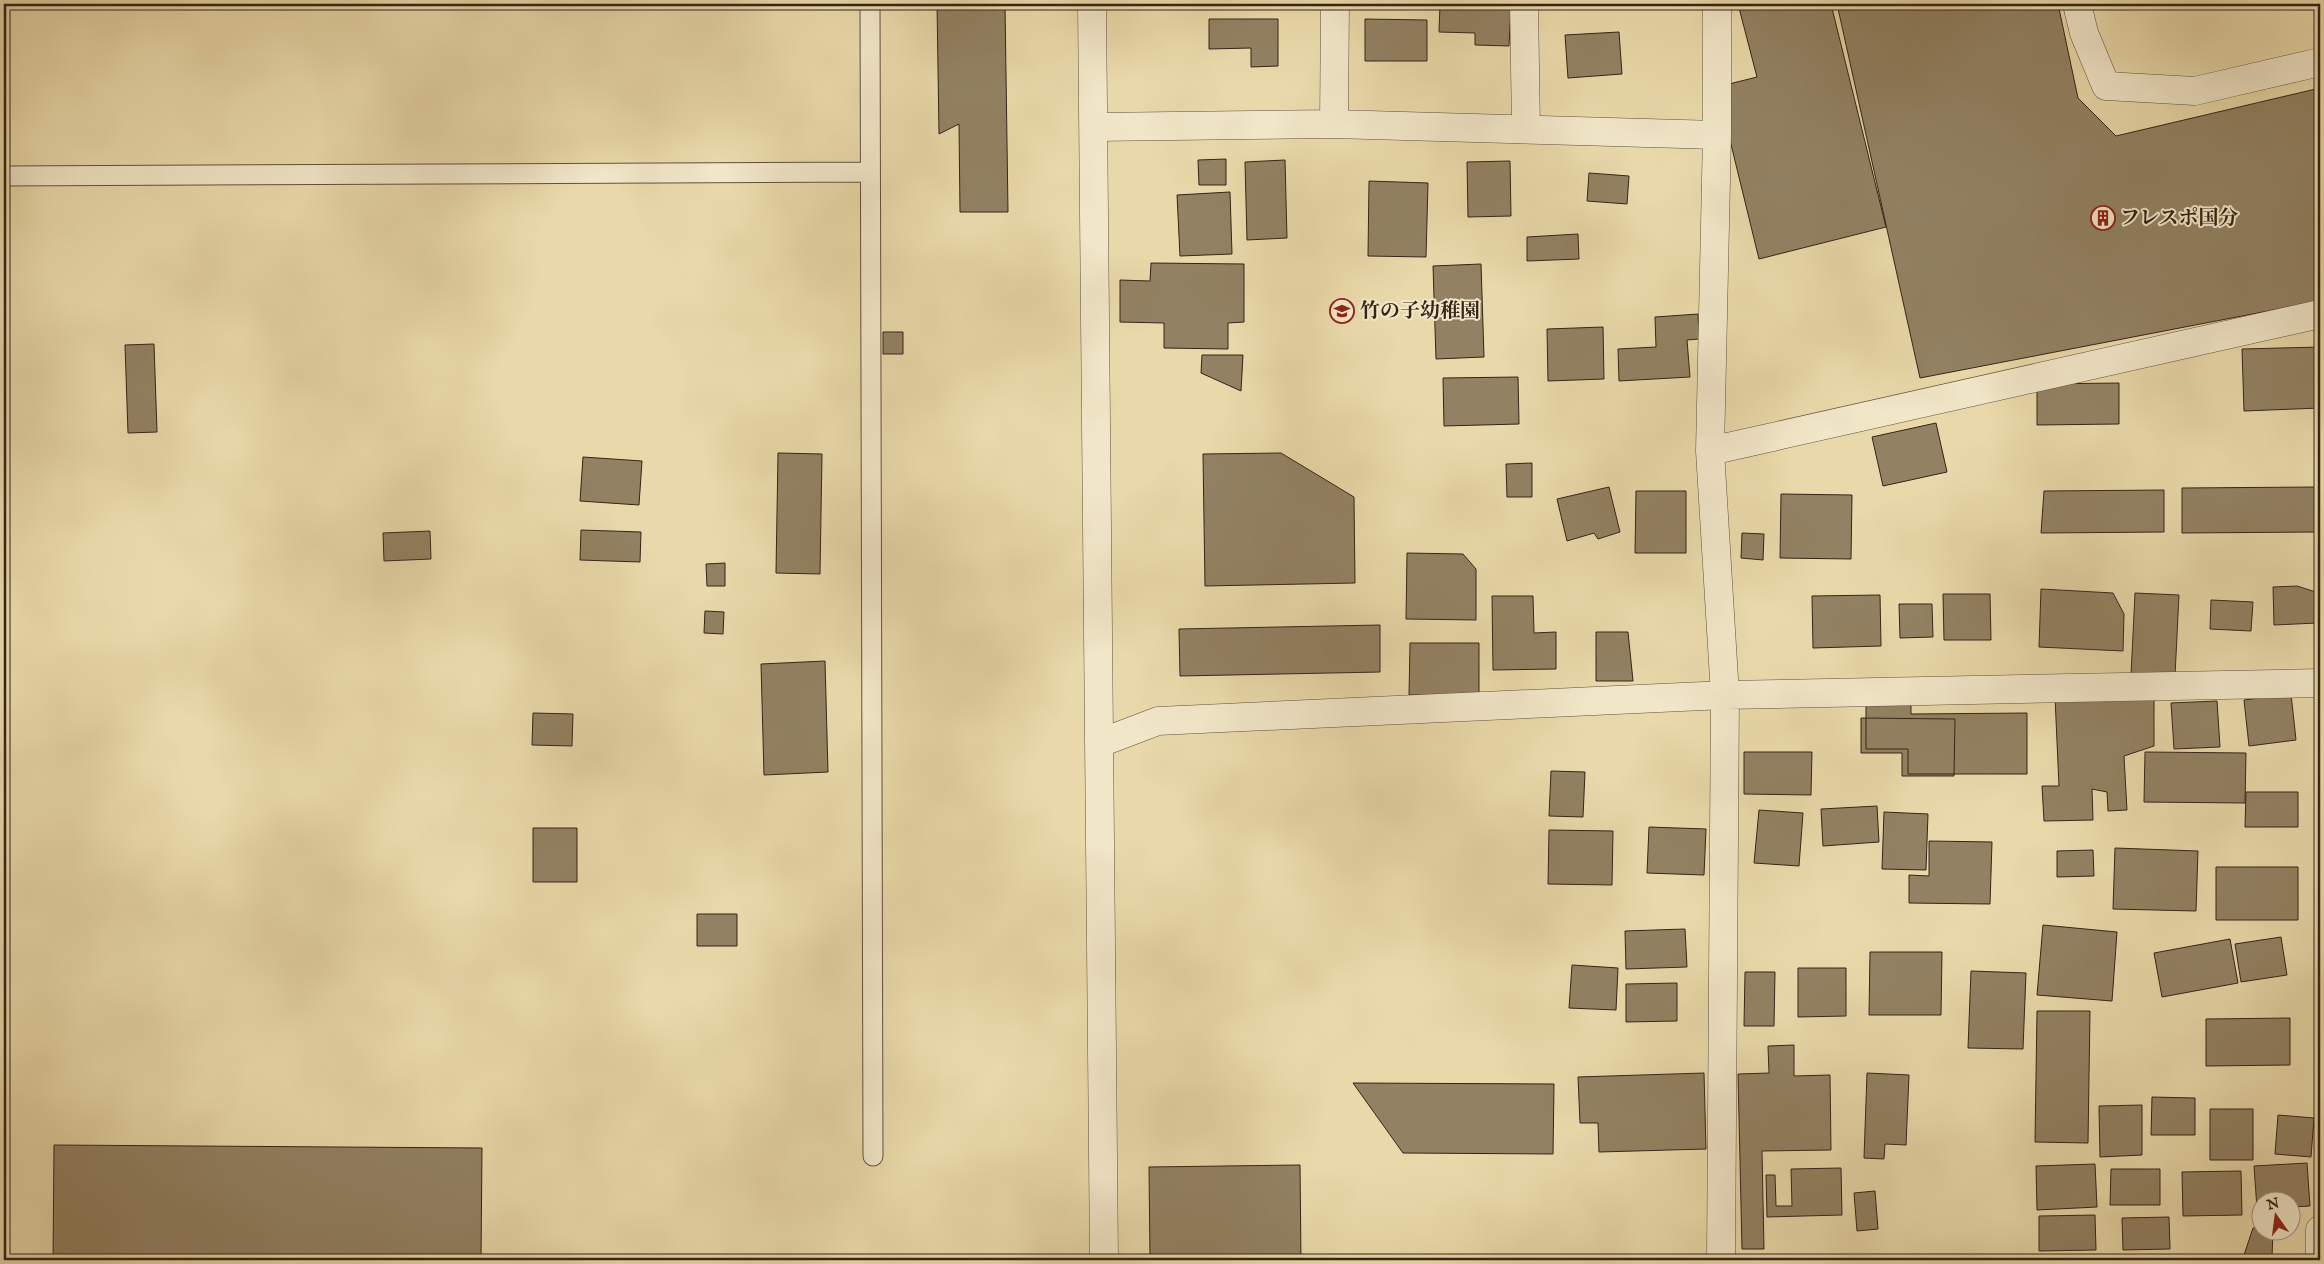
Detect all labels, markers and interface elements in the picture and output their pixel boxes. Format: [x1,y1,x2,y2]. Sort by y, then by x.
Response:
building icon: フレスポ国分 [2090,205,2116,231]
place label: フレスポ国分 [2120,206,2239,231]
school or university icon: 竹の子幼稚園 [1329,298,1355,324]
place label: 竹の子幼稚園 [1360,299,1480,324]
north arrow [2252,1192,2302,1242]
text: N [2264,1194,2281,1215]

